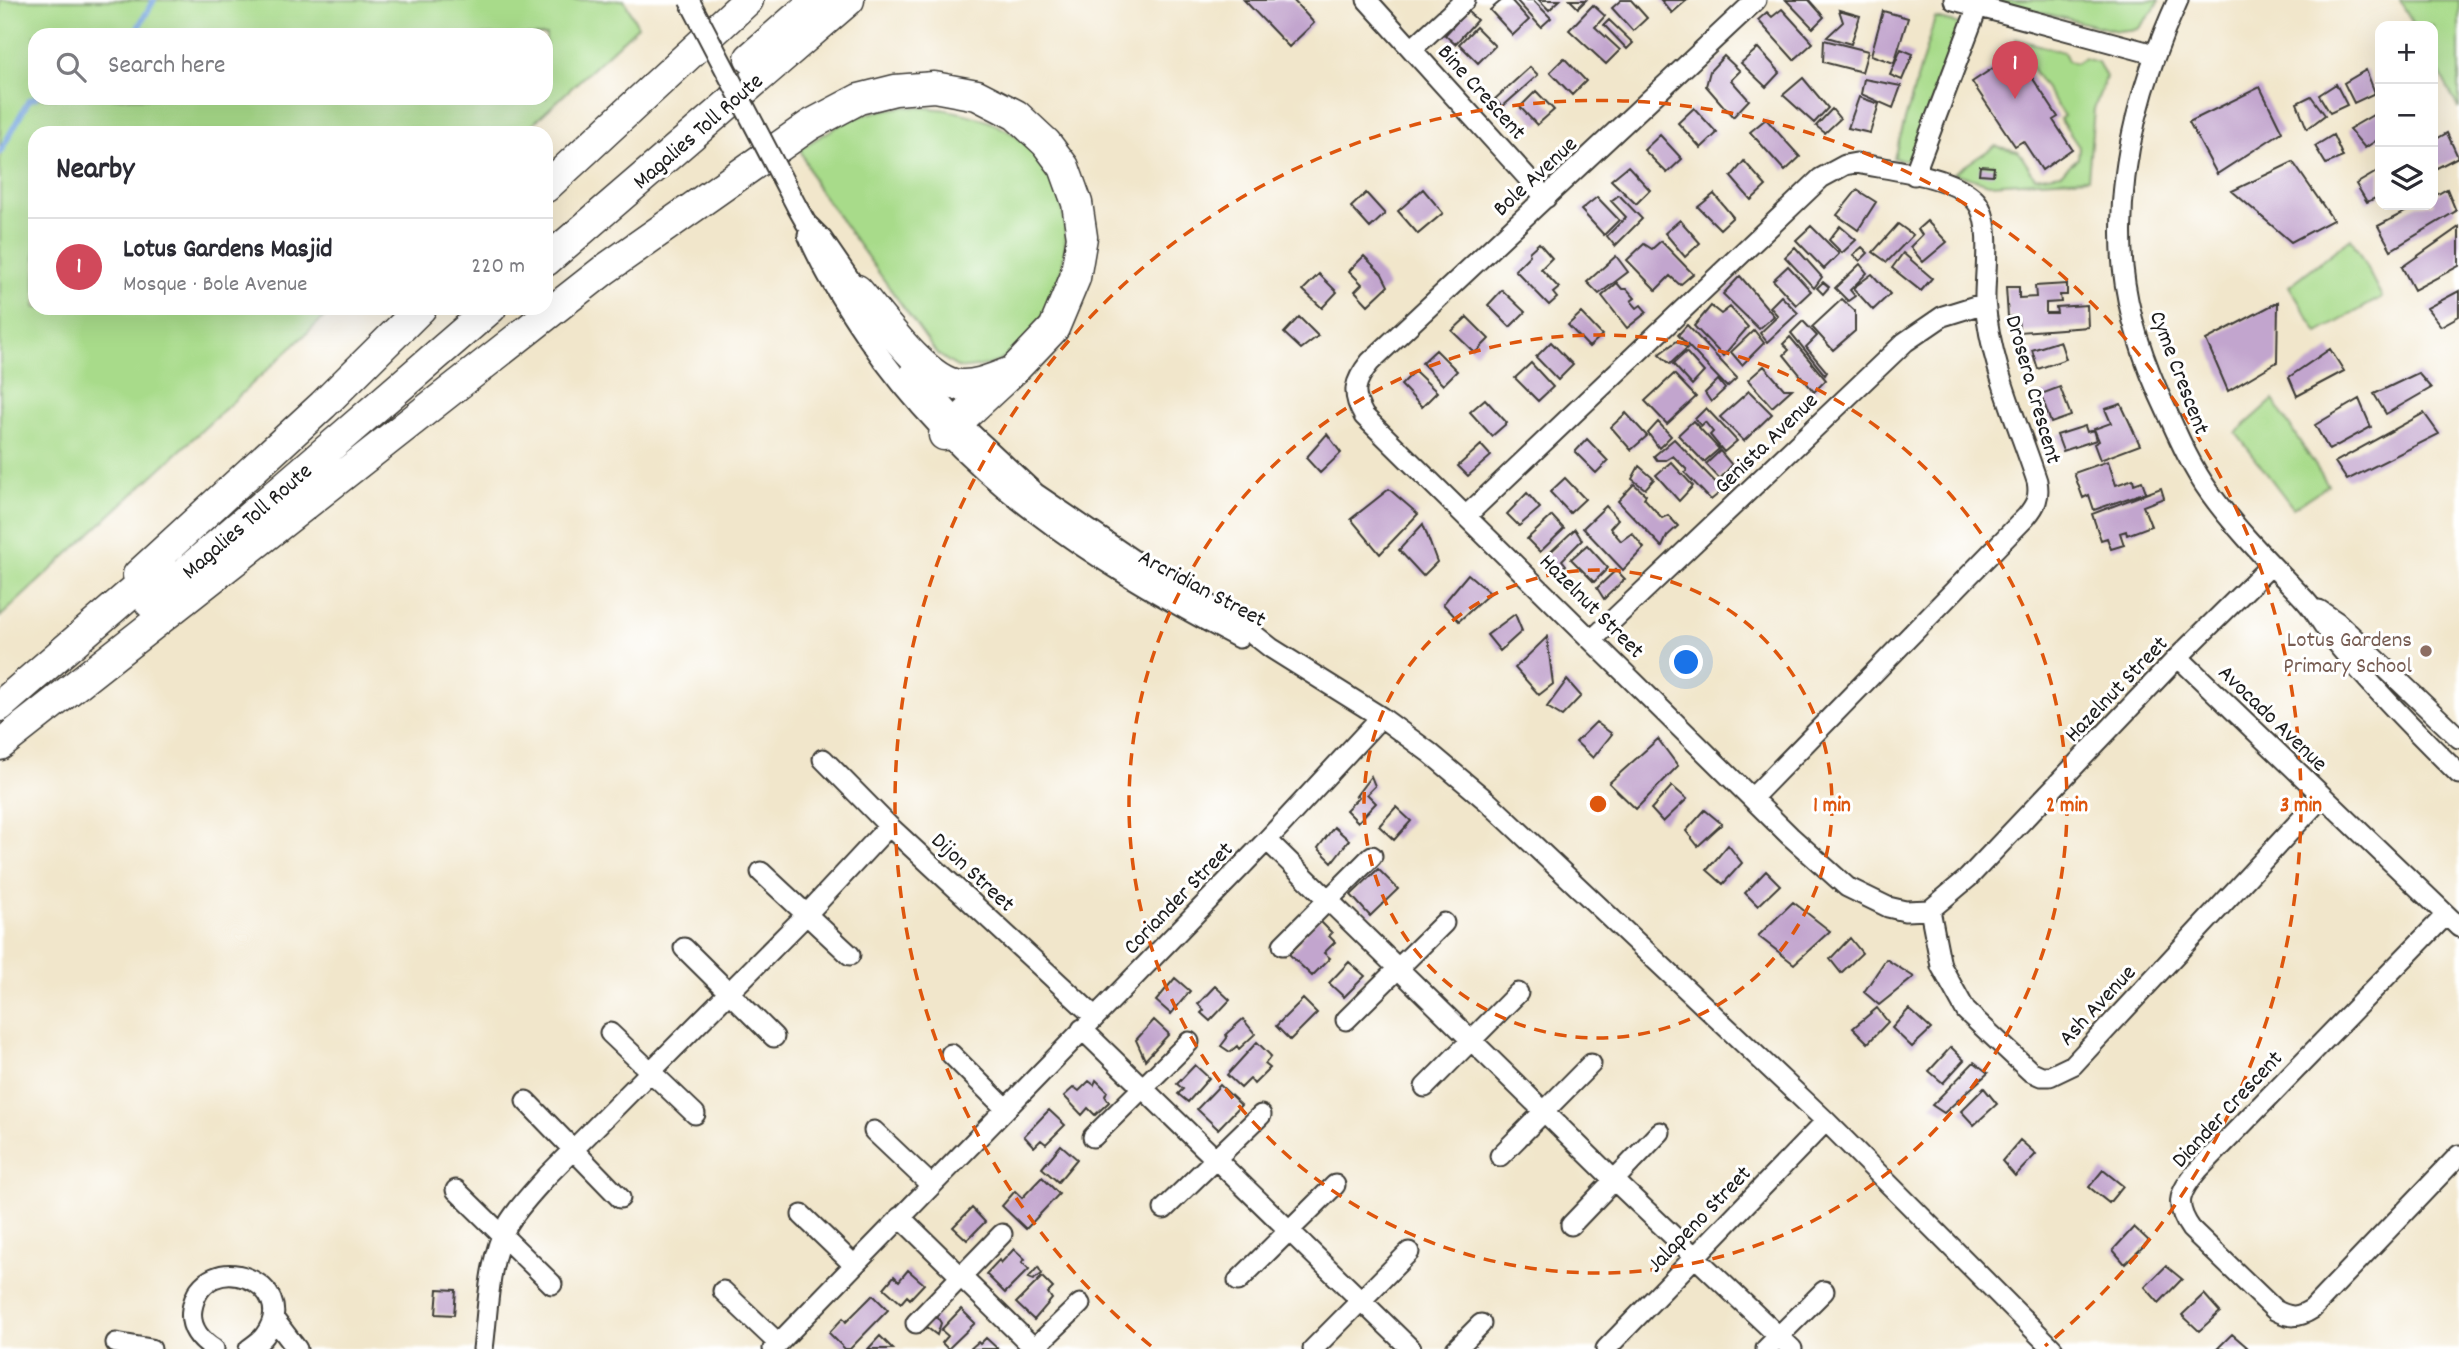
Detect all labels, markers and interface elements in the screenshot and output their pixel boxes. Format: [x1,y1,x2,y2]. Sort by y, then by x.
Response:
map controls [2375,21,2438,210]
button: + [2375,21,2438,84]
search box [28,28,553,105]
street label: Bine Crescent [1428,38,1533,149]
pin: 1 [1992,41,2038,99]
icon: search [52,48,90,86]
text: Search here [108,48,226,85]
street label: Magalies Toll Route [627,67,772,199]
button: − [2375,84,2438,147]
street label: Bole Avenue [1487,130,1586,225]
button: layers [2375,147,2438,210]
text: Nearby [56,150,134,193]
text: Lotus Gardens Masjid [123,232,333,269]
text: 1 [76,251,82,284]
text: 220 m [471,251,525,284]
text: Mosque · Bole Avenue [123,269,307,302]
street label: Cyme Crescent [2139,307,2216,440]
street label: Drosera Crescent [1995,312,2069,468]
street label: Genista Avenue [1708,386,1827,503]
street label: Magalies Toll Route [176,457,321,589]
street label: Arcridian Street [1132,543,1271,638]
street label: Hazelnut Street [1530,547,1651,668]
place label: Lotus Gardens Primary School [2283,625,2413,684]
street label: Hazelnut Street [2058,630,2177,751]
marker: Lotus Gardens Primary School [2418,643,2434,659]
your location [1669,645,1703,679]
street label: Avocado Avenue [2209,658,2334,781]
centre of rings [1586,792,1610,816]
text: 1 min [1813,792,1851,822]
text: 2 min [2046,792,2088,822]
text: 3 min [2280,792,2322,822]
street label: Dijon Street [922,826,1021,921]
street label: Coriander Street [1117,835,1242,964]
street label: Ash Avenue [2052,958,2145,1055]
street label: Diander Crescent [2165,1044,2292,1177]
street label: Jalapeno Street [1641,1159,1760,1282]

